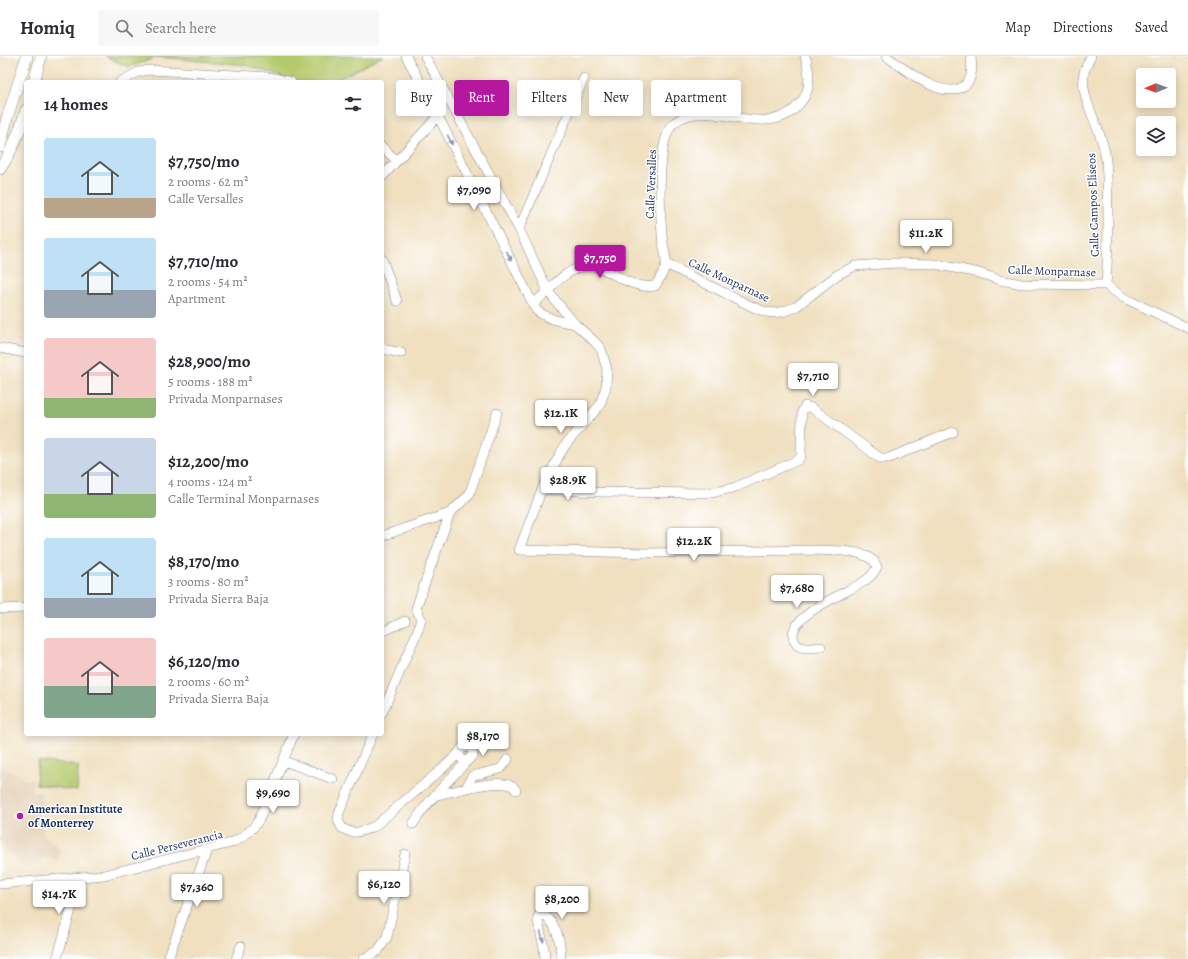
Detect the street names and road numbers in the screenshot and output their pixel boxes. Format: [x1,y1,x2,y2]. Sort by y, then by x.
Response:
street label: Calle Versalles [642,149,660,219]
street label: Calle Campos Elíseos [1083,153,1103,257]
street label: Calle Monparnase [686,254,772,306]
street label: Calle Monparnase [1008,261,1096,281]
street label: Calle Perseverancia [129,826,225,864]

